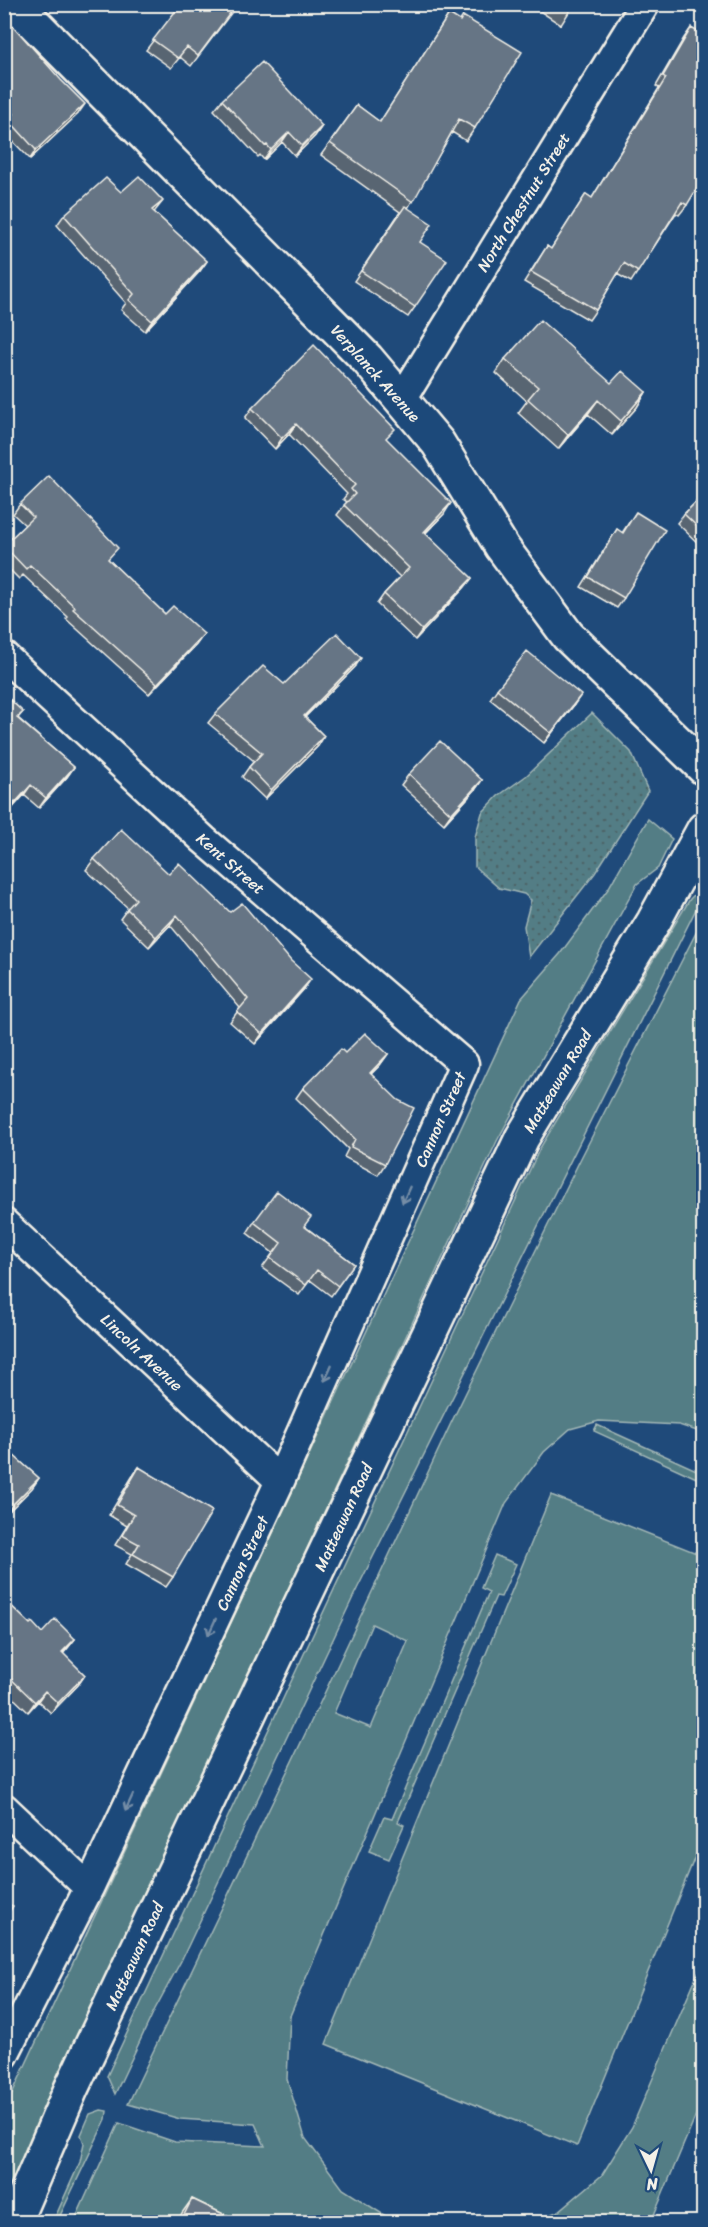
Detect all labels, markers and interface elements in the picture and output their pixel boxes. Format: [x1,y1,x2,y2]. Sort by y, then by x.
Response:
street label: North Chestnut Street [469,127,578,278]
street label: Verplanck Avenue [323,317,428,429]
street label: Kent Street [189,825,272,902]
street label: Matteawan Road [515,1022,601,1139]
street label: Cannon Street [406,1066,475,1172]
one-way arrow [400,1185,412,1203]
street label: Lincoln Avenue [93,1306,190,1399]
one-way arrow [322,1363,333,1382]
street label: Matteawan Road [306,1457,382,1576]
street label: Cannon Street [208,1510,277,1616]
one-way arrow [205,1617,217,1635]
one-way arrow [123,1794,135,1812]
street label: Matteawan Road [97,1896,173,2015]
north arrow [621,2140,681,2200]
text: N [645,2169,660,2199]

